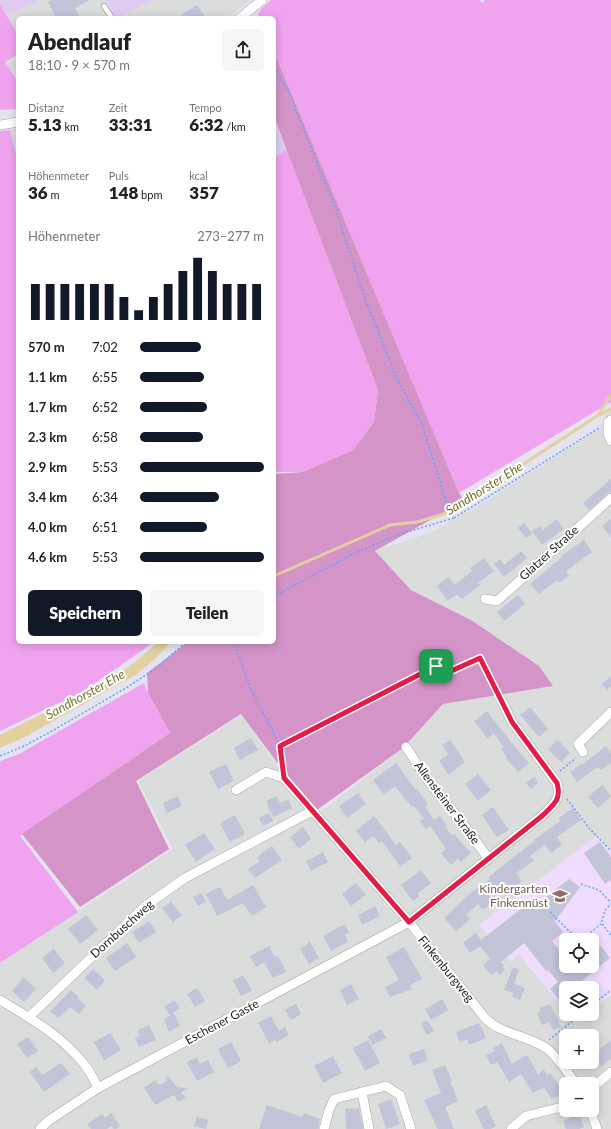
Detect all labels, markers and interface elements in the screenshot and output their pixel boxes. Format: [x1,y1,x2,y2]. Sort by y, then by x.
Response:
text: Abendlauf [28,28,131,55]
button: share [222,29,264,71]
text: 18:10 · 9 × 570 m [28,57,130,73]
text: Distanz [28,101,64,114]
text: Zeit [109,101,127,114]
text: Tempo [189,101,222,114]
text: 5.13 [28,114,62,135]
text: 33:31 [109,114,153,135]
text: 6:32 [189,114,223,135]
text: km [62,120,79,133]
text: /km [223,120,246,133]
text: Höhenmeter [28,169,89,182]
text: Puls [109,169,129,182]
text: kcal [189,169,208,182]
text: 36 [28,182,48,203]
text: 148 [109,182,138,203]
text: 357 [189,182,219,203]
text: m [48,188,60,201]
text: bpm [138,188,162,201]
text: Höhenmeter [28,228,100,244]
text: 273–277 m [197,228,264,244]
text: 570 m [28,339,65,355]
text: 7:02 [92,339,118,355]
text: 1.1 km [28,369,67,385]
text: 6:55 [92,369,118,385]
text: 1.7 km [28,399,67,415]
text: 6:52 [92,399,118,415]
text: 2.3 km [28,429,67,445]
text: 6:58 [92,429,118,445]
water label: Sandhorster Ehe [442,458,526,518]
text: 2.9 km [28,459,67,475]
text: 5:53 [92,459,118,475]
text: 3.4 km [28,489,67,505]
text: 6:34 [92,489,118,505]
text: 4.0 km [28,519,67,535]
text: 6:51 [92,519,118,535]
street label: Glatzer Straße [516,522,581,583]
text: 4.6 km [28,549,67,565]
text: 5:53 [92,549,118,565]
button: Speichern [28,590,142,636]
button: Teilen [150,590,264,636]
pin [419,649,453,683]
icon: arrive [425,655,447,677]
water label: Sandhorster Ehe [43,666,127,722]
street label: Allensteiner Straße [411,758,483,847]
place label: Kindergarten Finkennüst [479,881,549,910]
school or university icon: Kindergarten Finkennüst [551,887,569,905]
street label: Dornbuschweg [87,896,156,961]
street label: Finkenburgweg [415,933,478,1005]
map controls [559,933,599,1117]
button: locate [559,933,599,973]
button: layers [559,981,599,1021]
street label: Eschener Gaste [182,996,261,1047]
button: + [559,1029,599,1069]
button: − [559,1077,599,1117]

